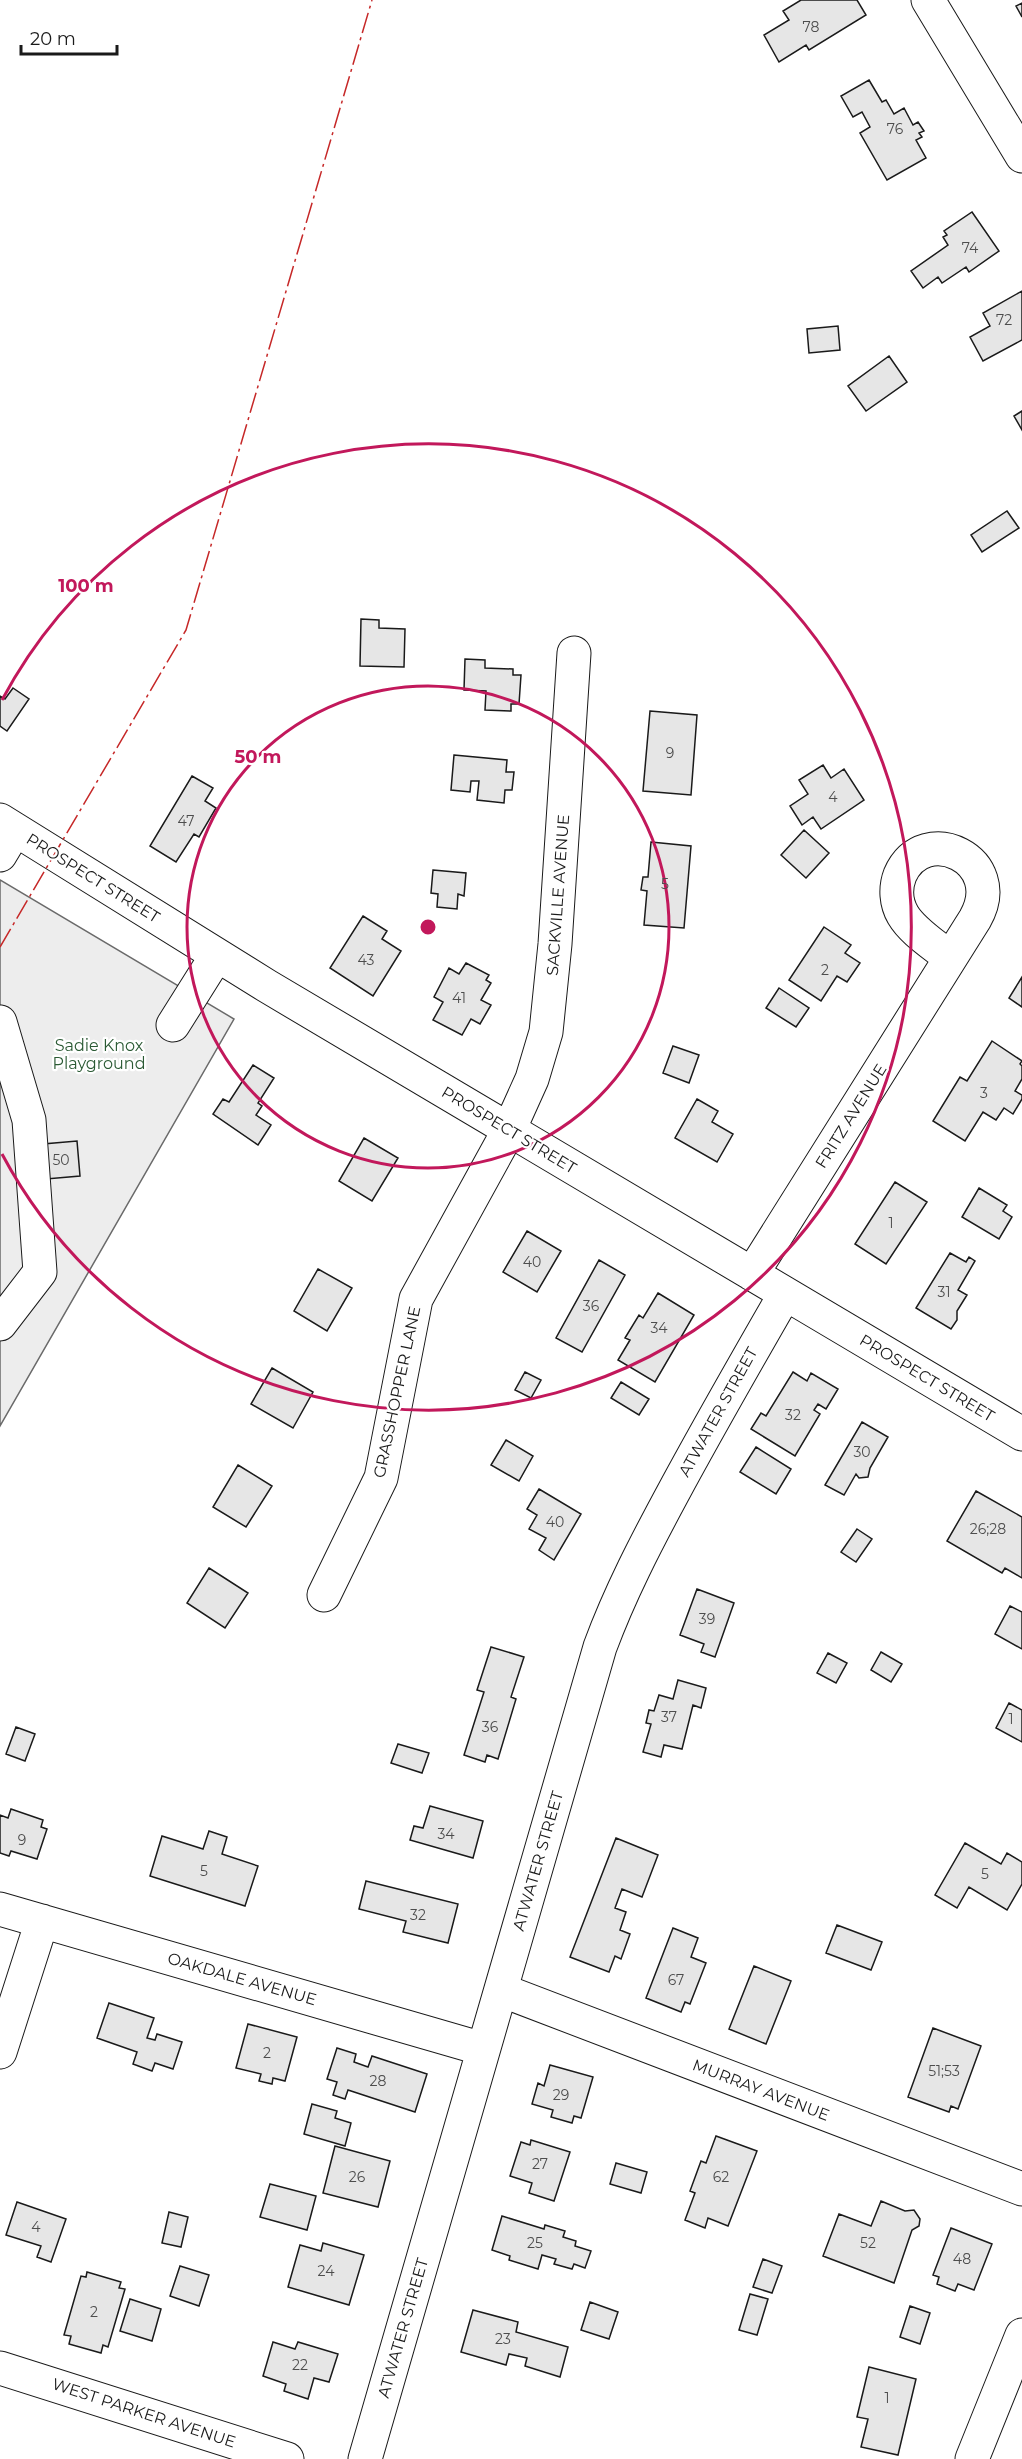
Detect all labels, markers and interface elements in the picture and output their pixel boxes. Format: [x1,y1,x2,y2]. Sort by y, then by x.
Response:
scale bar [21,18,117,56]
house number: 78 [803,18,820,36]
text: 20 m [30,28,76,50]
house number: 76 [887,120,904,138]
house number: 74 [962,239,979,257]
house number: 72 [996,311,1012,329]
text: 100 m [58,575,114,597]
house number: 9 [666,744,674,762]
text: 50 m [235,746,281,768]
house number: 4 [828,788,838,806]
house number: 47 [178,812,194,830]
street label: SACKVILLE AVENUE [543,814,573,976]
street label: PROSPECT STREET [23,829,164,927]
house number: 5 [661,875,669,893]
centre of rings [418,917,438,937]
house number: 43 [358,951,375,969]
house number: 2 [821,961,829,979]
house number: 41 [452,989,466,1007]
park label: Sadie Knox Playground [53,1036,145,1073]
street label: FRITZ AVENUE [811,1060,891,1172]
street label: PROSPECT STREET [438,1082,580,1178]
house number: 3 [980,1084,988,1102]
house number: 50 [52,1151,70,1169]
house number: 1 [888,1214,894,1232]
house number: 40 [523,1253,541,1271]
house number: 31 [938,1283,950,1301]
house number: 36 [583,1297,600,1315]
street label: GRASSHOPPER LANE [369,1304,425,1480]
house number: 34 [650,1319,668,1337]
street label: PROSPECT STREET [856,1330,998,1426]
street label: ATWATER STREET [675,1343,762,1480]
house number: 32 [785,1406,801,1424]
house number: 30 [853,1443,871,1461]
house number: 40 [546,1513,564,1531]
house number: 26;28 [970,1520,1006,1538]
house number: 39 [699,1610,715,1628]
house number: 37 [661,1708,677,1726]
house number: 1 [1008,1710,1014,1728]
house number: 36 [482,1718,499,1736]
street label: ATWATER STREET [509,1788,567,1933]
house number: 34 [437,1825,455,1843]
house number: 9 [18,1831,26,1849]
house number: 5 [200,1862,208,1880]
house number: 5 [981,1865,989,1883]
house number: 32 [410,1906,426,1924]
street label: OAKDALE AVENUE [165,1949,319,2009]
house number: 67 [668,1971,684,1989]
house number: 2 [263,2044,271,2062]
street label: MURRAY AVENUE [690,2055,832,2125]
house number: 51;53 [928,2062,960,2080]
house number: 28 [370,2072,387,2090]
house number: 29 [553,2086,569,2104]
house number: 27 [532,2155,548,2173]
house number: 26 [349,2168,366,2186]
house number: 62 [713,2168,729,2186]
house number: 4 [31,2218,41,2236]
house number: 25 [527,2234,543,2252]
house number: 52 [860,2234,876,2252]
house number: 48 [953,2250,971,2268]
street label: ATWATER STREET [374,2255,432,2400]
house number: 24 [318,2262,335,2280]
house number: 2 [90,2303,98,2321]
house number: 23 [495,2330,511,2348]
house number: 22 [292,2356,308,2374]
street label: WEST PARKER AVENUE [50,2374,238,2452]
house number: 1 [884,2389,890,2407]

